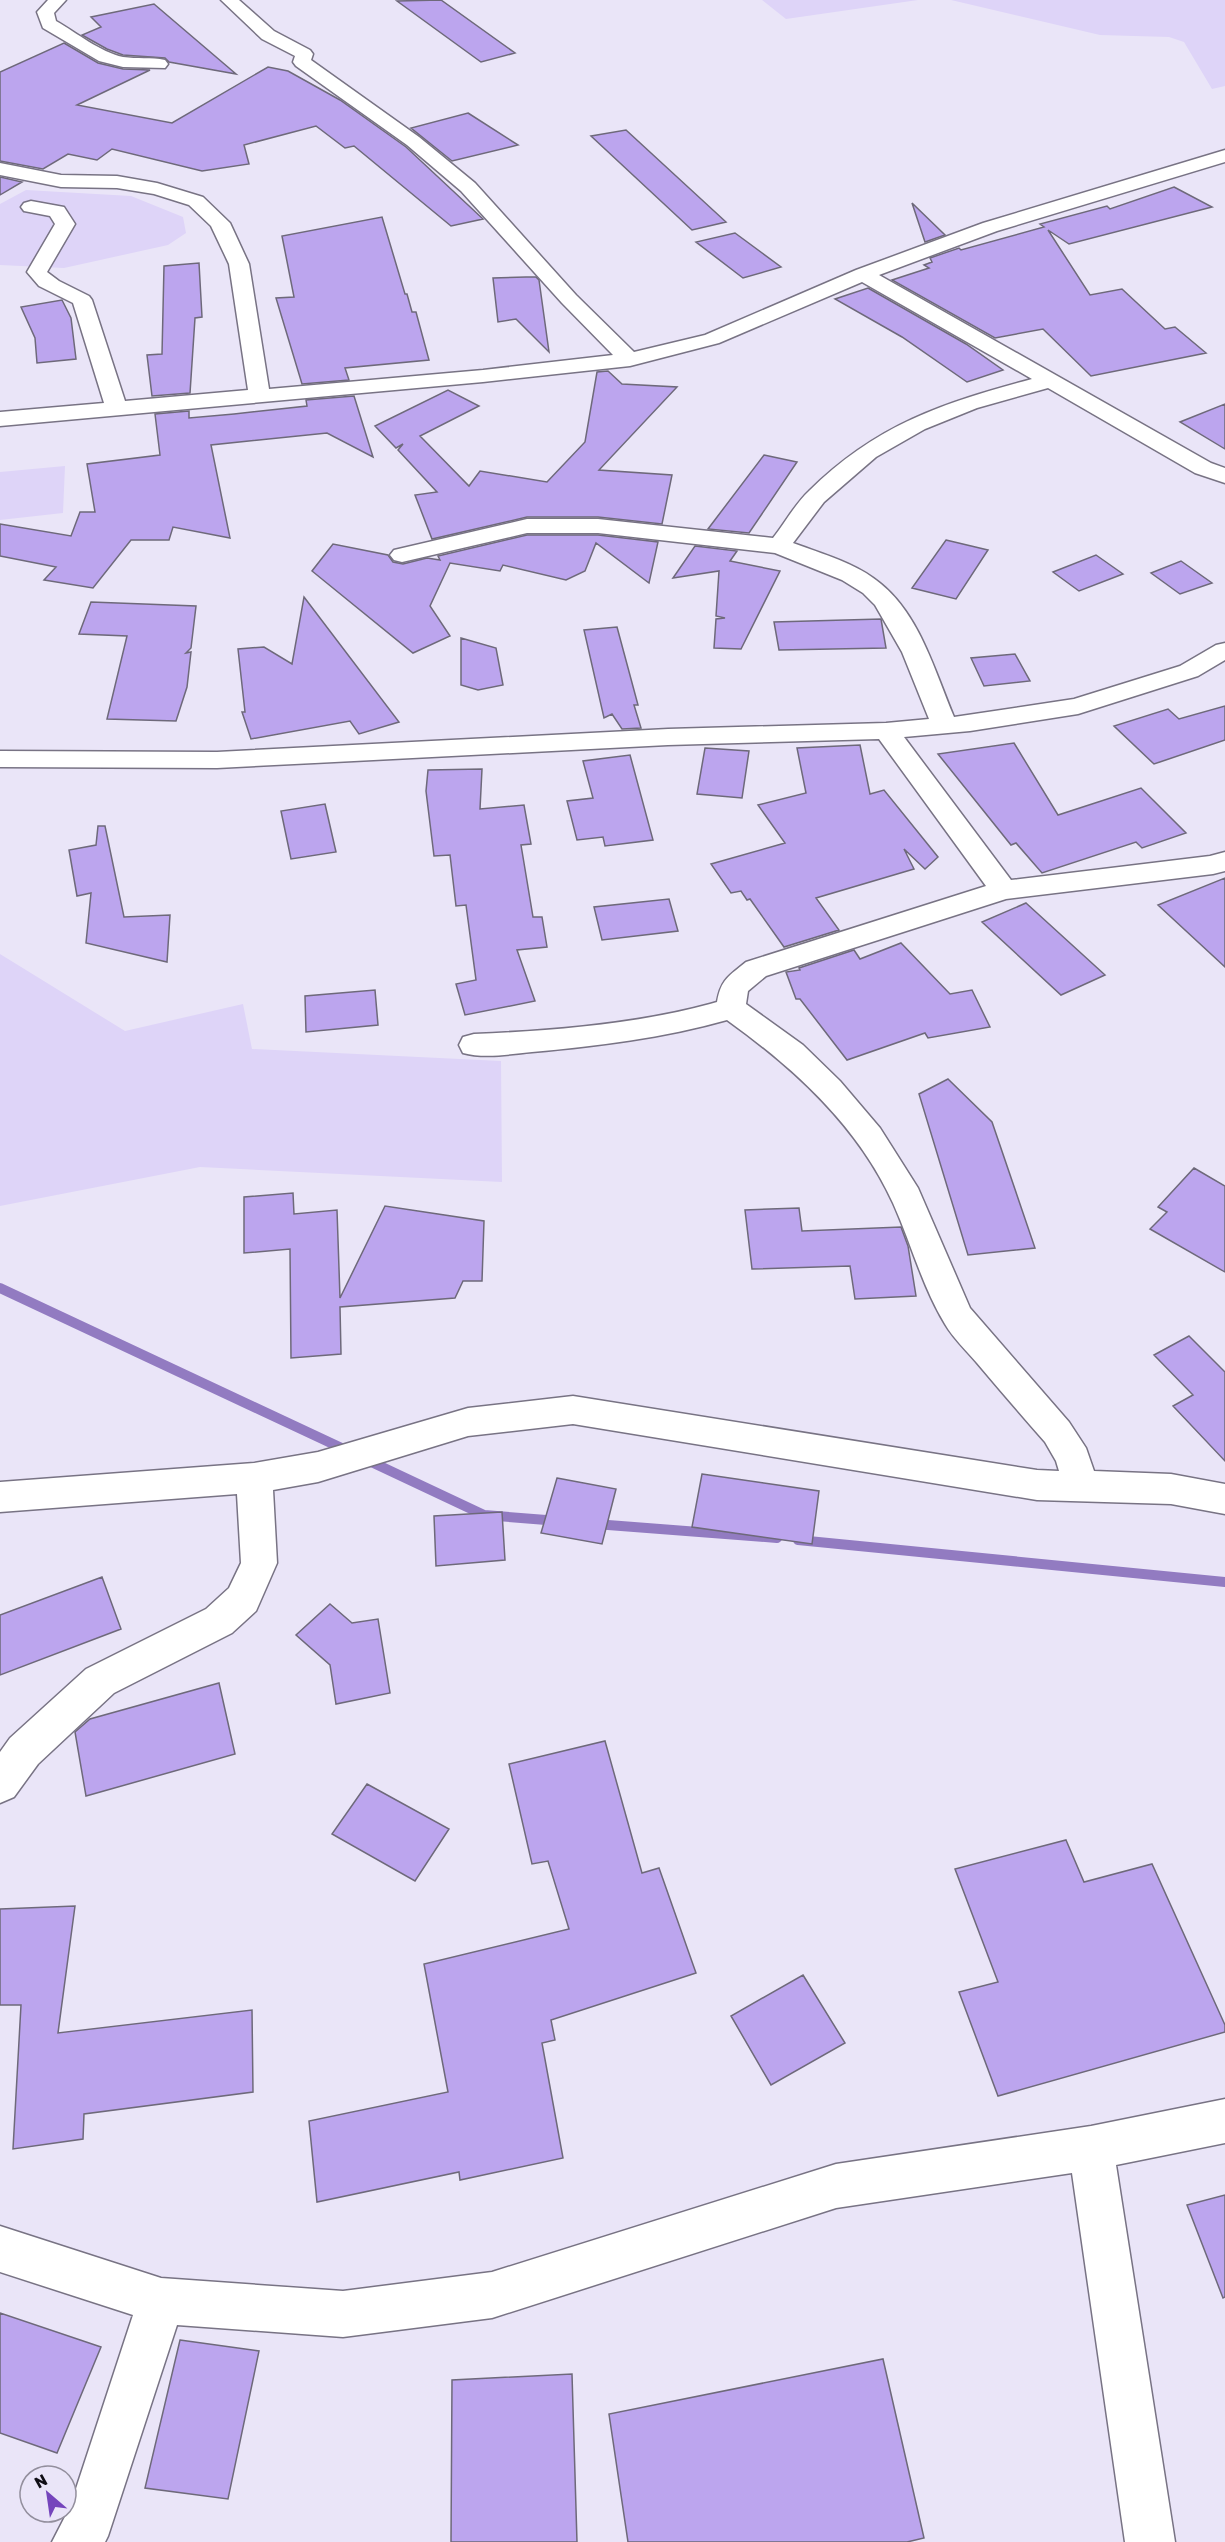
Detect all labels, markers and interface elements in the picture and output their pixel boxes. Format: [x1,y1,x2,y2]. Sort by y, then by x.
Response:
north arrow [18,2464,78,2524]
text: N [31,2470,51,2492]

